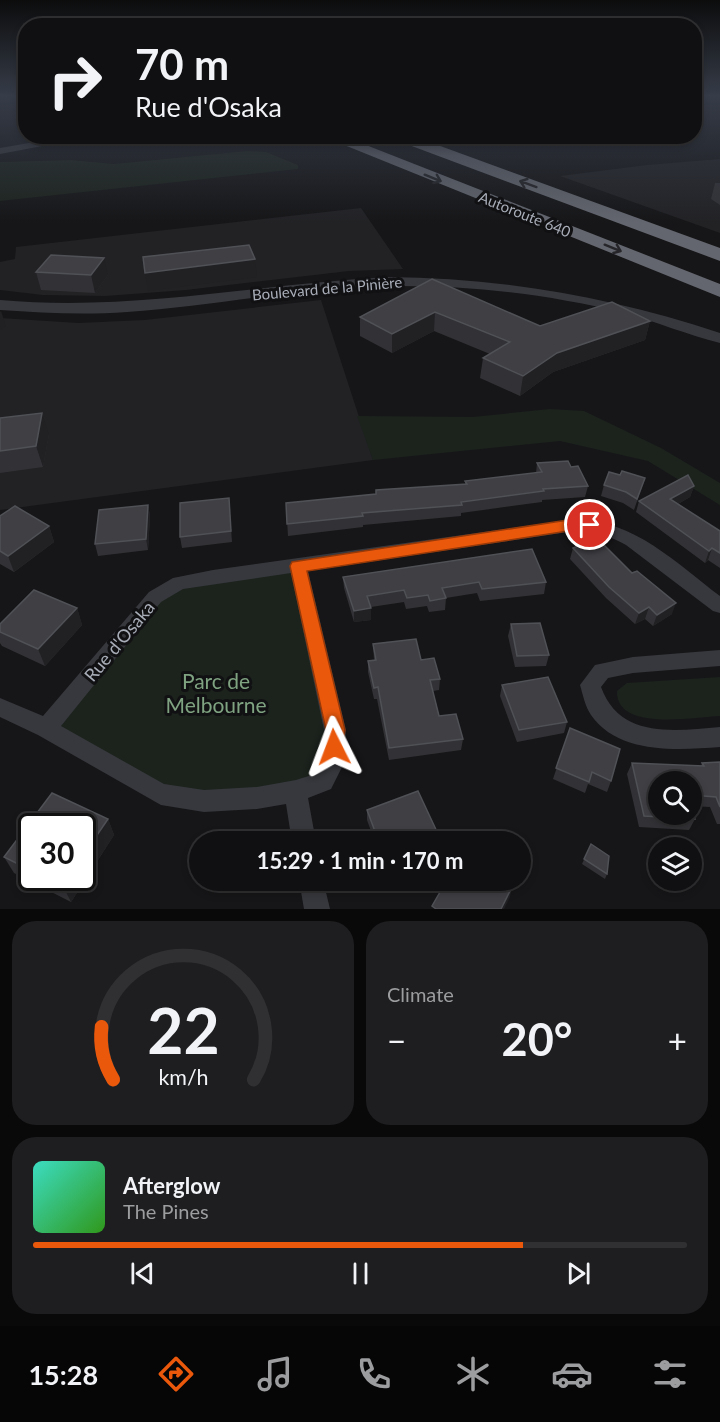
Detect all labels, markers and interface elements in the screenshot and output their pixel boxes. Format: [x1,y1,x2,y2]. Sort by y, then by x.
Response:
text: 70 m [135,39,229,89]
icon: right [36,42,114,120]
text: Rue d'Osaka [135,90,282,123]
one-way arrow [424,173,442,184]
one-way arrow [519,178,538,189]
street label: Autoroute 640 [476,187,574,241]
one-way arrow [603,244,621,255]
street label: Boulevard de la Pinière [251,272,403,304]
pin [564,499,615,550]
icon: arrive [573,508,606,541]
street label: Rue d'Osaka [79,596,159,686]
park label: Parc de Melbourne [165,668,267,717]
position arrow [302,715,366,779]
map controls [648,771,702,891]
button: search [648,771,702,825]
speed limit sign: 30 [18,813,96,891]
button: layers [648,837,702,891]
text: 15:29 · 1 min · 170 m [257,847,463,874]
text: Climate [387,982,454,1006]
text: 22 [147,992,219,1067]
text: 20° [502,1012,572,1066]
text: − [387,1020,406,1060]
text: + [668,1020,687,1060]
text: km/h [158,1064,208,1090]
text: Afterglow [123,1172,220,1199]
text: The Pines [123,1199,209,1223]
icon: previous [126,1257,159,1290]
icon: pause [344,1257,377,1290]
icon: next [562,1257,595,1290]
icon: directions [155,1353,197,1395]
icon: music [254,1353,296,1395]
icon: phone [353,1353,395,1395]
icon: climate [452,1353,494,1395]
icon: car [551,1353,593,1395]
icon: filters [649,1353,691,1395]
text: 15:28 [28,1358,98,1391]

